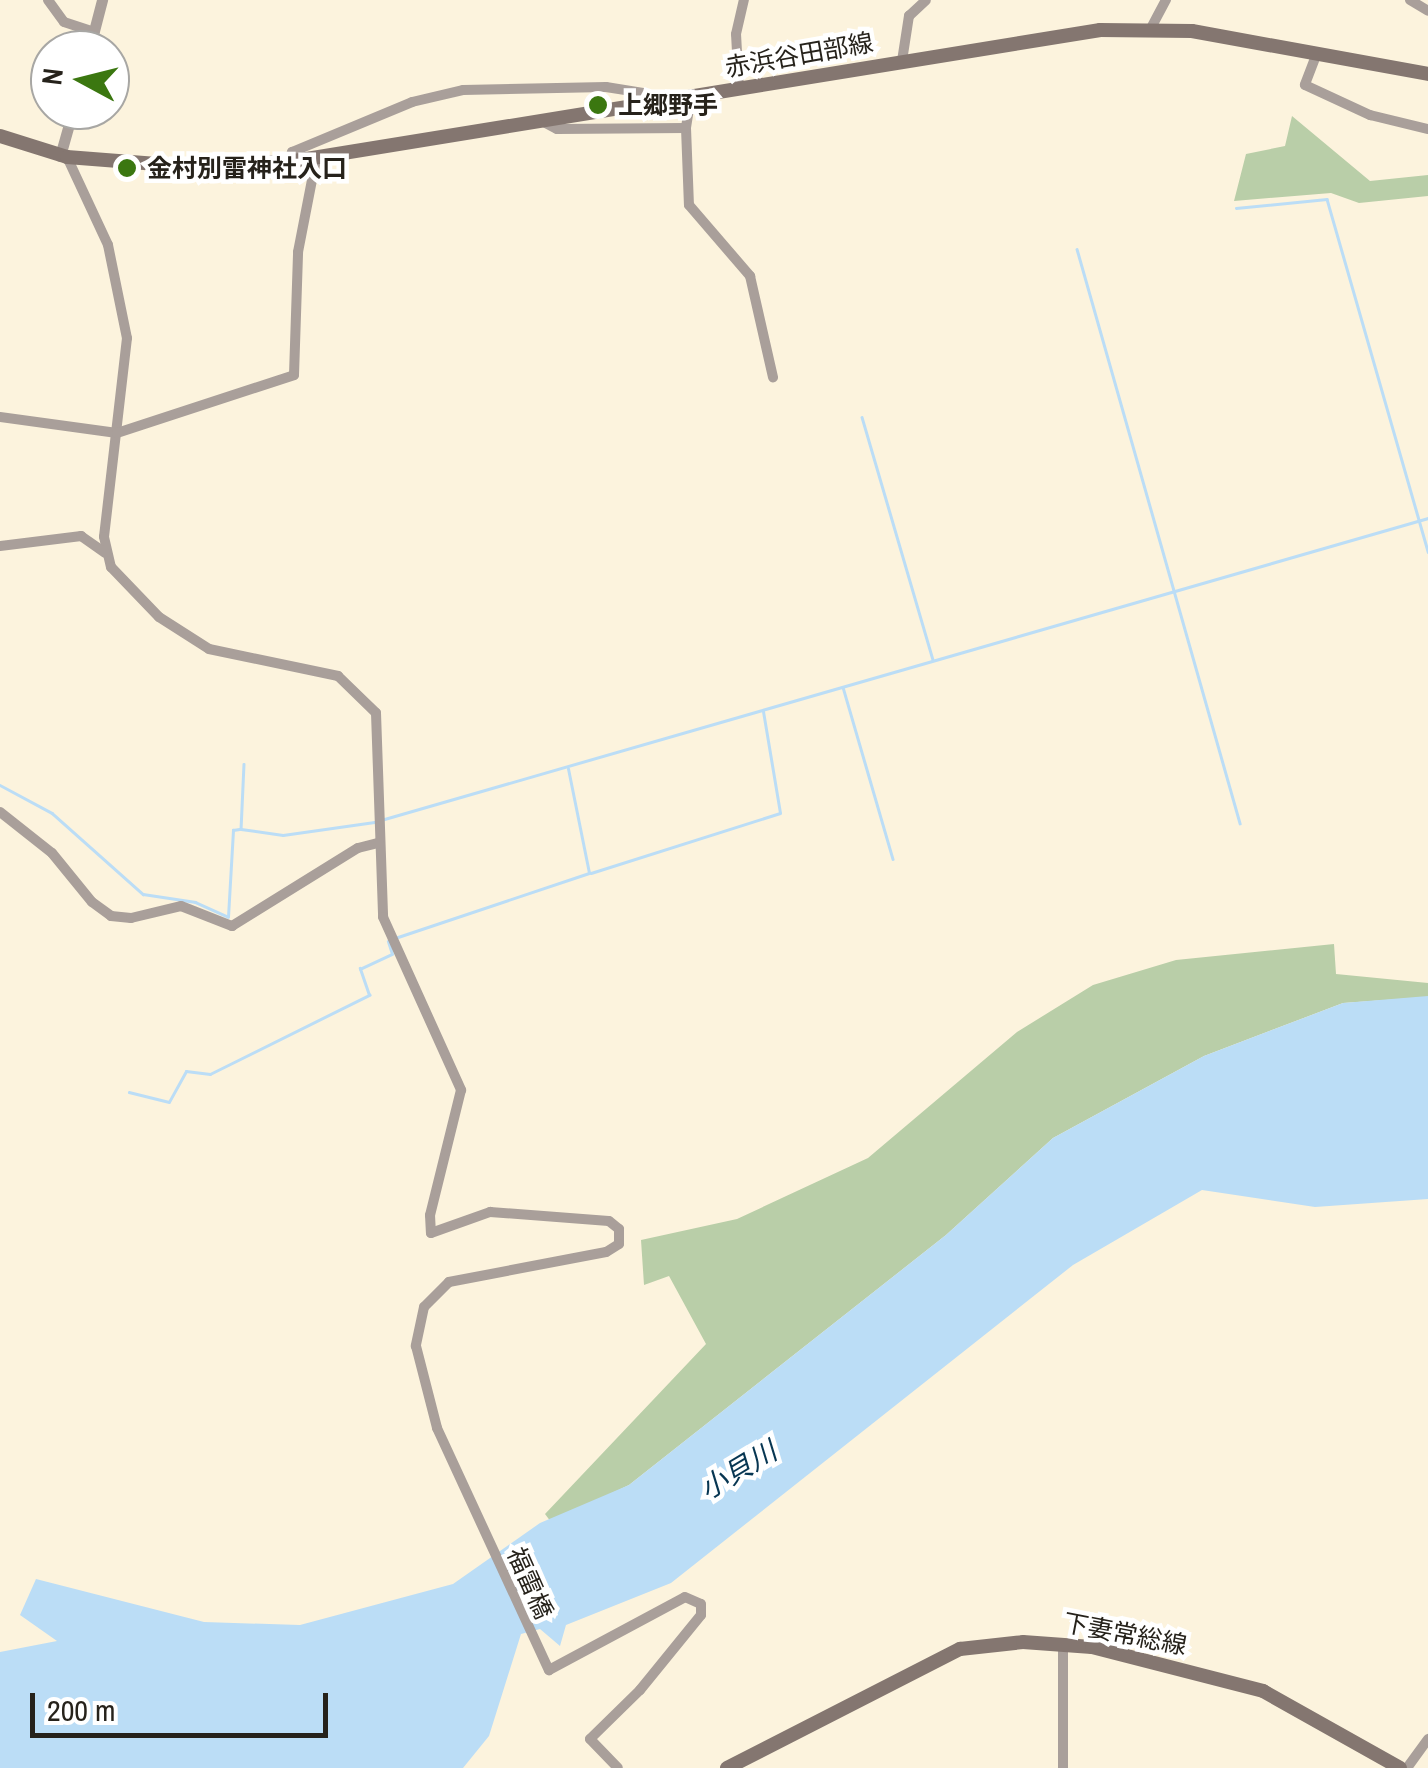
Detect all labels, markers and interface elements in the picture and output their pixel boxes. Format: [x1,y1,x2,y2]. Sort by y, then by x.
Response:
street label: 赤浜谷田部線 [723,27,875,83]
north arrow [30,30,130,130]
text: N [32,66,72,87]
place label: 上郷野手 [618,90,718,120]
marker: 上郷野手 [587,94,609,116]
place label: 金村別雷神社入口 [147,153,347,183]
marker: 金村別雷神社入口 [116,157,138,179]
water label: 小貝川 [693,1434,783,1506]
street label: 福雷橋 [501,1543,559,1623]
street label: 下妻常総線 [1061,1607,1189,1661]
scale bar [35,1673,332,1735]
text: 200 m [47,1690,115,1730]

